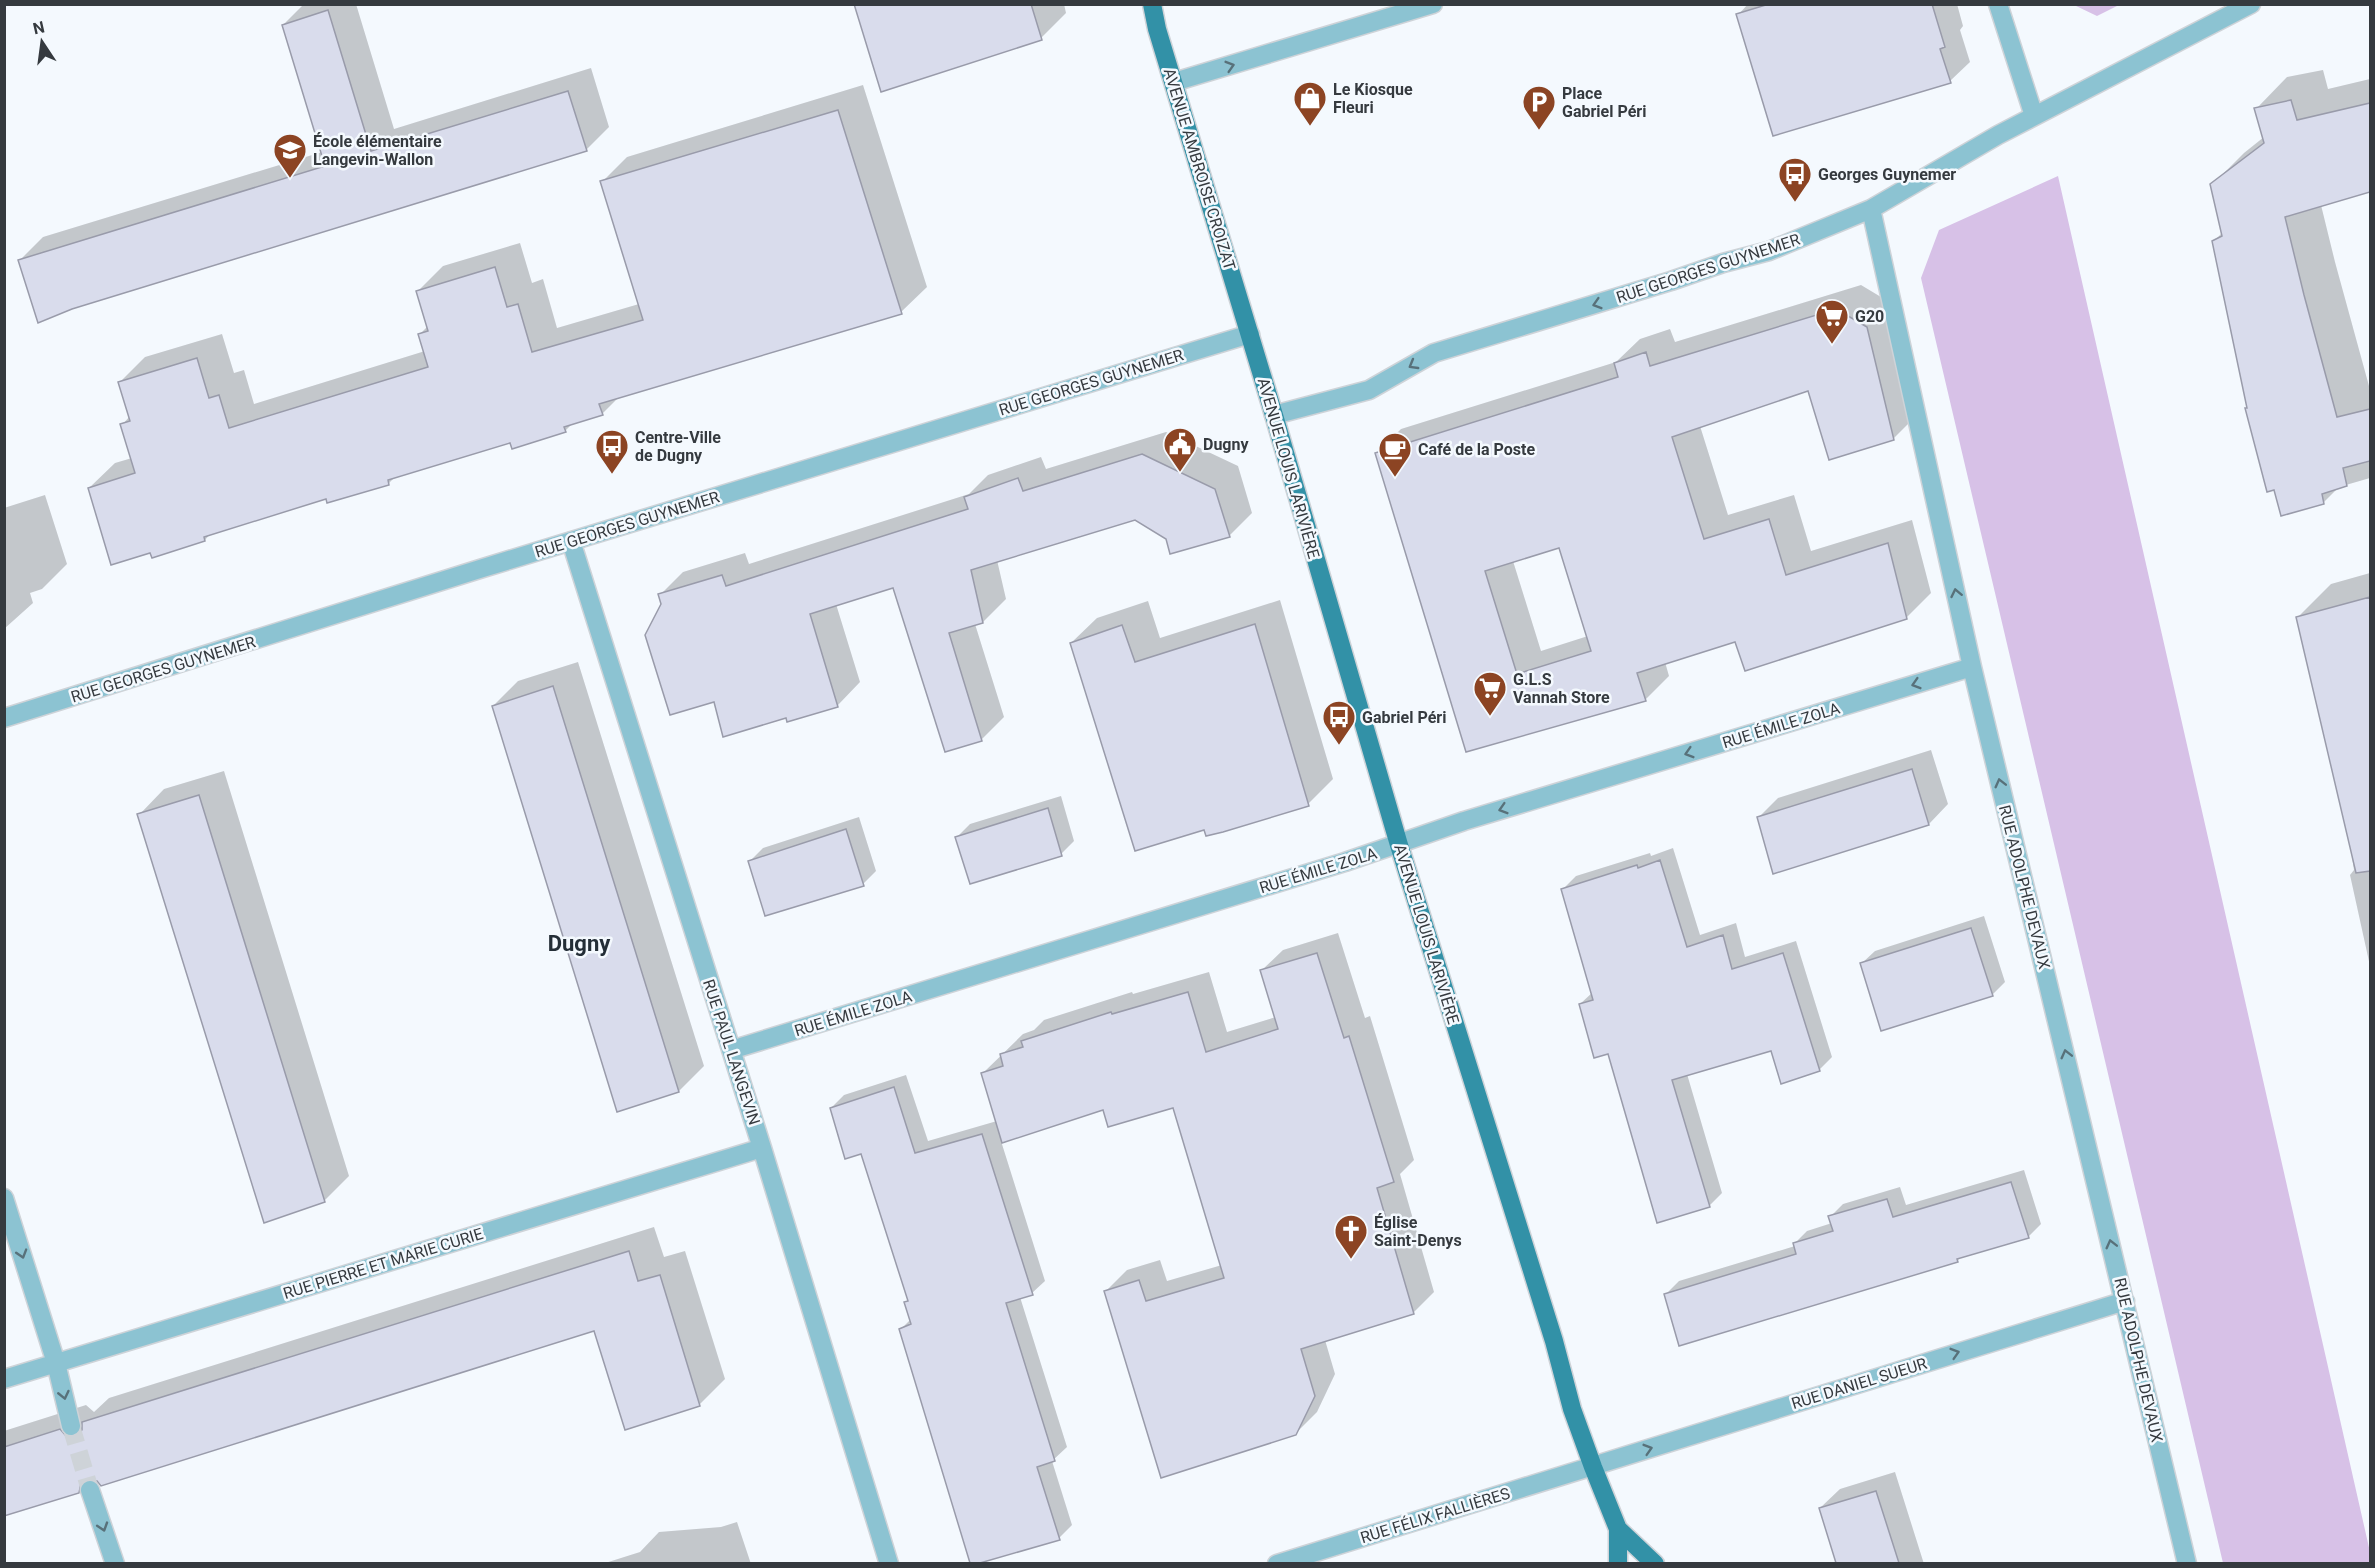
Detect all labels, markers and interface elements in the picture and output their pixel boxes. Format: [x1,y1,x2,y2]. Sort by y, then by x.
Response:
north arrow [12,12,72,72]
text: N [31,17,46,38]
one-way arrow [1224,61,1235,73]
street label: AVENUE AMBROISE CROIZAT [1160,66,1239,273]
shop icon: Le Kiosque Fleuri [1292,80,1328,127]
place label: Le Kiosque Fleuri [1333,80,1413,117]
parking icon: Place Gabriel Péri [1521,84,1557,131]
place label: Place Gabriel Péri [1562,84,1646,121]
school or university icon: École élémentaire Langevin-Wallon [272,132,308,179]
place label: École élémentaire Langevin-Wallon [313,132,442,169]
bus stop icon: Georges Guynemer [1777,156,1813,203]
place label: Georges Guynemer [1818,165,1956,184]
street label: RUE GEORGES GUYNEMER [1614,230,1802,307]
one-way arrow [1592,297,1603,309]
supermarket icon: G20 [1814,298,1850,345]
place label: G20 [1855,307,1884,326]
street label: RUE GEORGES GUYNEMER [997,345,1186,420]
one-way arrow [1409,358,1419,369]
street label: AVENUE LOUIS LARIVIÈRE [1254,376,1323,561]
public building icon: Dugny [1162,426,1198,473]
bus stop icon: Centre-Ville de Dugny [594,428,630,475]
place label: Centre-Ville de Dugny [635,428,721,465]
cafe icon: Café de la Poste [1377,431,1413,478]
place label: Dugny [1203,435,1249,454]
place label: Café de la Poste [1418,440,1535,459]
street label: RUE GEORGES GUYNEMER [533,487,722,562]
one-way arrow [1950,588,1963,598]
street label: RUE GEORGES GUYNEMER [69,632,258,707]
supermarket icon: G.L.S Vannah Store [1472,670,1508,717]
place label: G.L.S Vannah Store [1513,670,1610,707]
one-way arrow [1911,677,1922,690]
street label: RUE ÉMILE ZOLA [1720,698,1843,752]
bus stop icon: Gabriel Péri [1321,699,1357,746]
place label: Gabriel Péri [1362,708,1446,727]
one-way arrow [1684,746,1695,758]
one-way arrow [1995,778,2008,788]
one-way arrow [1498,802,1509,814]
street label: RUE ADOLPHE DEVAUX [1995,803,2054,971]
street label: AVENUE LOUIS LARIVIÈRE [1390,842,1463,1026]
street label: RUE ÉMILE ZOLA [1257,843,1380,897]
district label: Dugny [548,931,611,956]
street label: RUE PAUL LANGEVIN [699,977,764,1127]
street label: RUE ÉMILE ZOLA [792,986,915,1040]
one-way arrow [2060,1049,2073,1059]
church icon: Église Saint-Denys [1333,1213,1369,1260]
place label: Église Saint-Denys [1374,1213,1462,1250]
street label: RUE PIERRE ET MARIE CURIE [281,1224,485,1303]
one-way arrow [2106,1239,2119,1249]
one-way arrow [15,1248,27,1259]
street label: RUE ADOLPHE DEVAUX [2110,1276,2167,1444]
one-way arrow [1949,1348,1960,1361]
street label: RUE DANIEL SUEUR [1789,1354,1929,1413]
one-way arrow [56,1389,69,1399]
one-way arrow [1642,1444,1653,1456]
street label: RUE FÉLIX FALLIÈRES [1358,1484,1512,1547]
one-way arrow [95,1521,108,1531]

